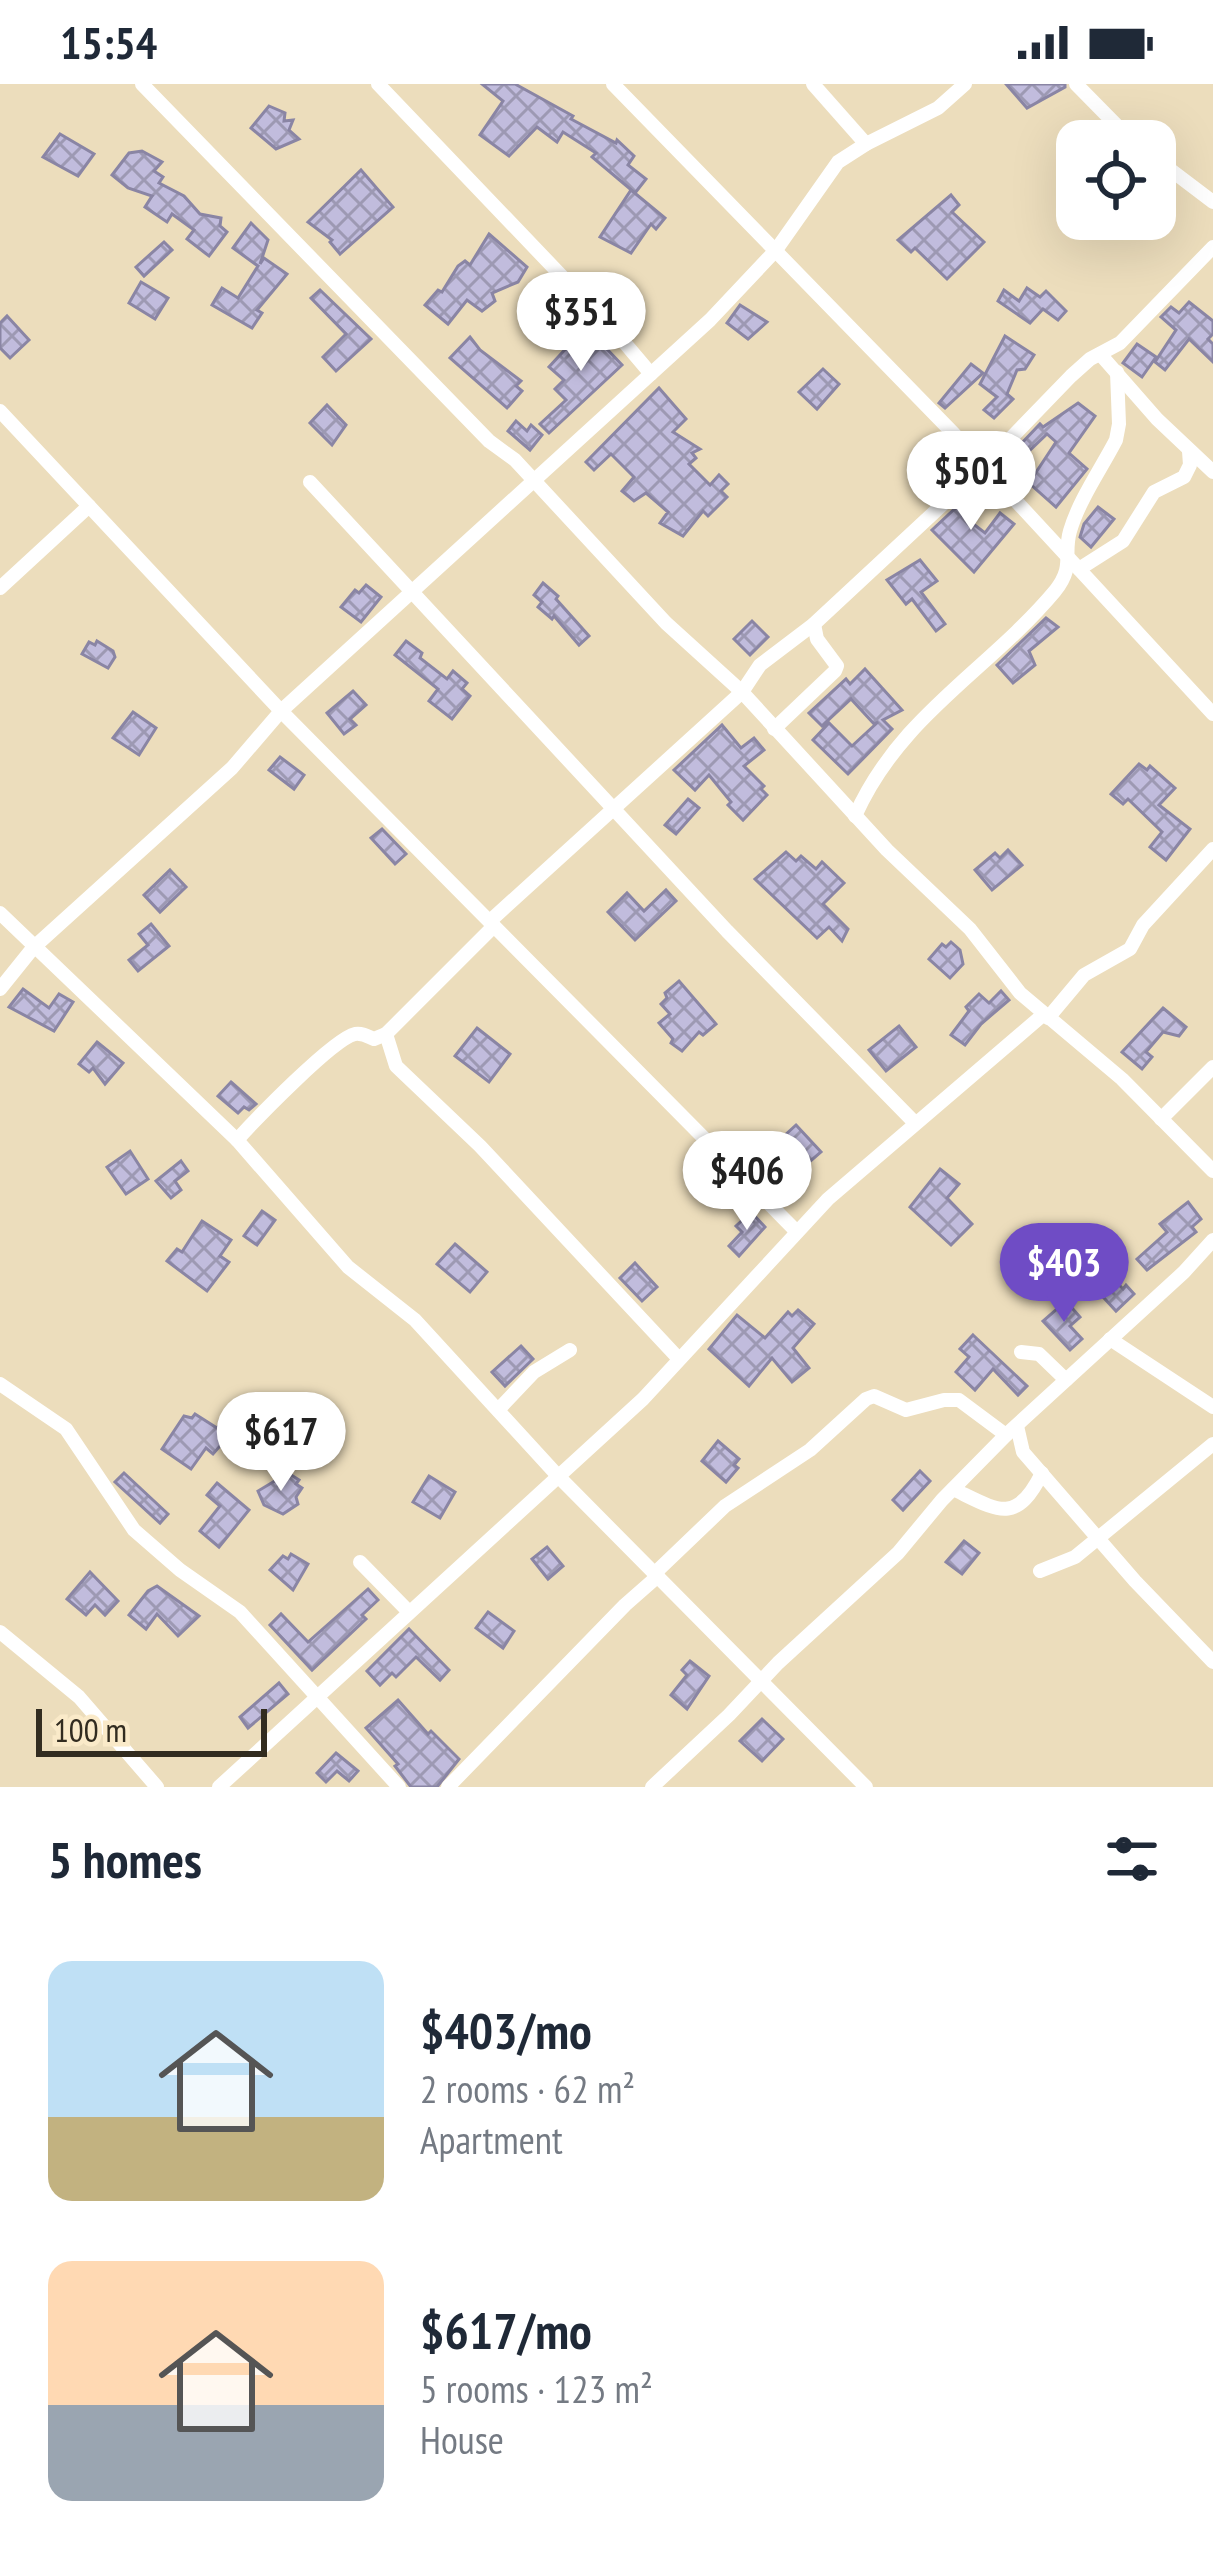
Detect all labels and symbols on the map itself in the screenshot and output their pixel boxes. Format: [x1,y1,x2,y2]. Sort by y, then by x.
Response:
pin: $351 [510,272,652,374]
pin: $501 [900,431,1042,533]
pin: $406 [676,1131,818,1233]
pin: $403 [993,1223,1135,1325]
pin: $617 [210,1392,352,1494]
scale bar [36,1703,267,1756]

